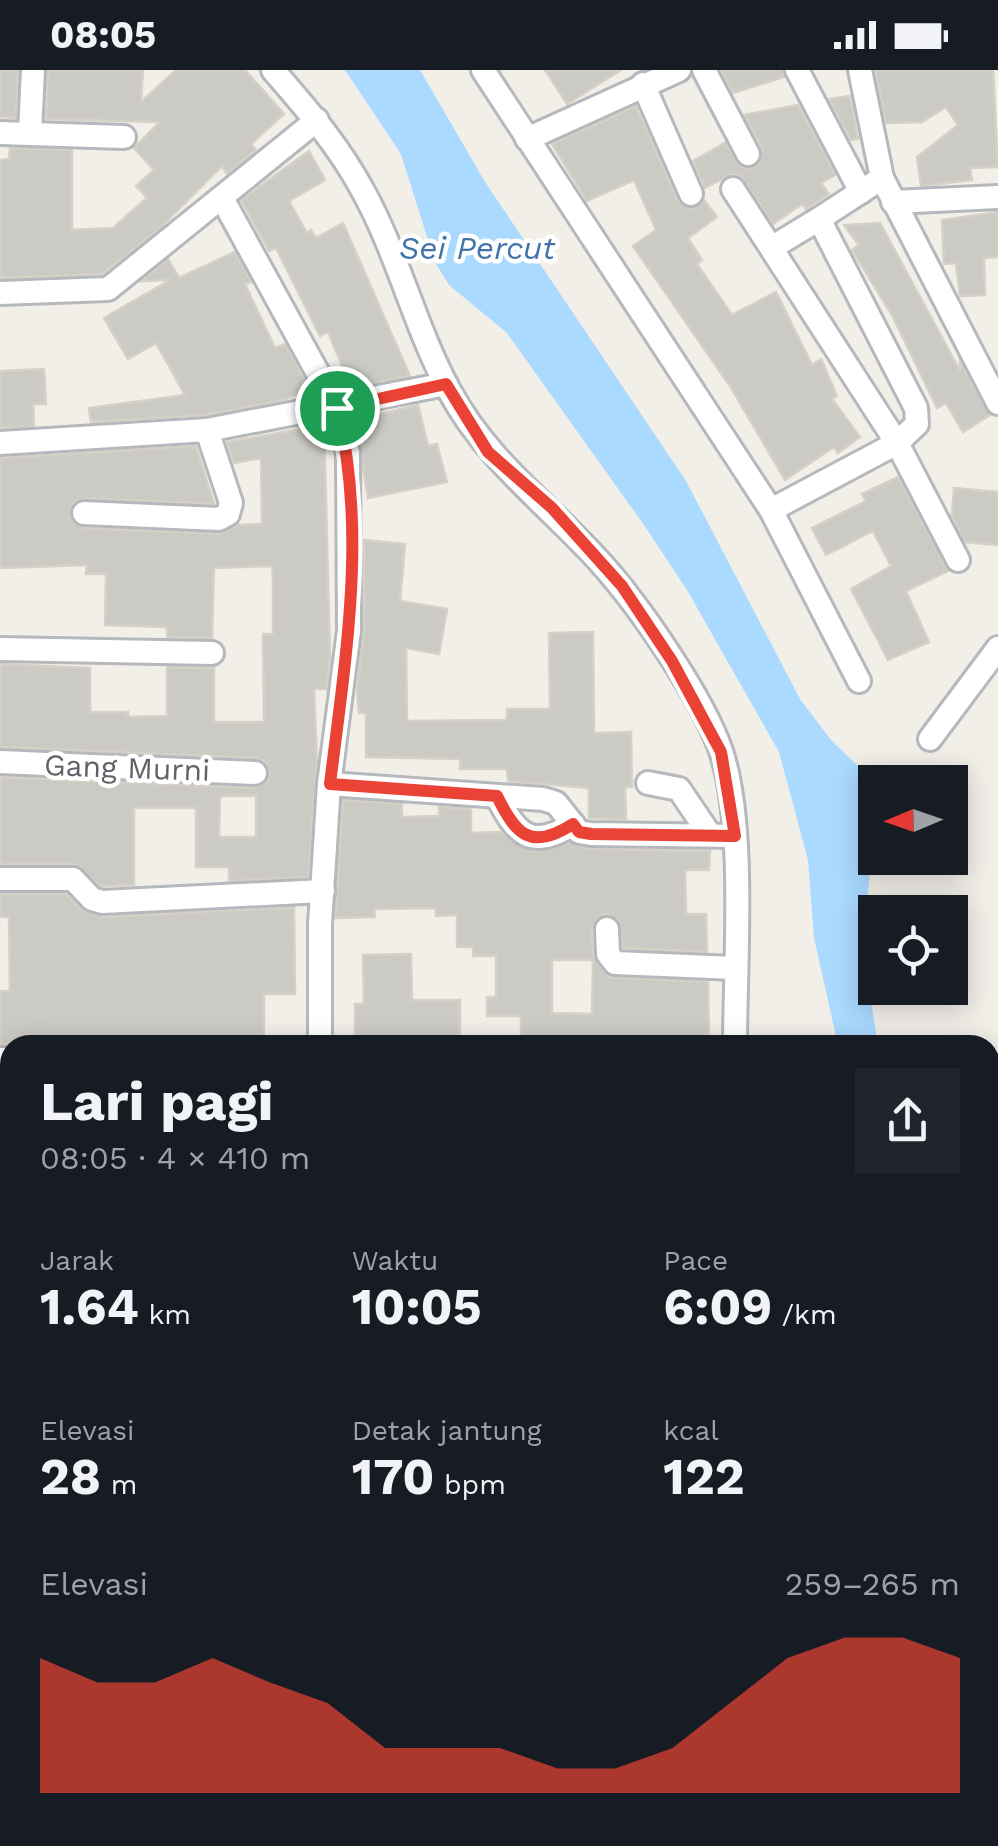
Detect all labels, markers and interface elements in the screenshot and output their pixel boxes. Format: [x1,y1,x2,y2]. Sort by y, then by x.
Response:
text: 08:05 [50,13,156,57]
water label: Sei Percut [399,229,556,267]
pin [295,366,380,451]
icon: arrive [310,381,365,436]
street label: Gang Murni [43,747,211,788]
north arrow [858,765,968,875]
map controls [858,765,968,1005]
button: locate [858,895,968,1005]
button: share [855,1068,960,1173]
text: Lari pagi [40,1069,274,1133]
text: 08:05 · 4 × 410 m [40,1139,310,1177]
text: Jarak [40,1244,114,1277]
text: Waktu [352,1244,438,1277]
text: Pace [663,1244,728,1277]
text: 1.64 [40,1277,139,1336]
text: 10:05 [352,1277,482,1336]
text: 6:09 [663,1277,772,1336]
text: km [139,1298,191,1331]
text: /km [772,1298,837,1331]
text: Elevasi [40,1414,134,1447]
text: Detak jantung [352,1414,542,1447]
text: kcal [663,1414,719,1447]
text: 28 [40,1447,101,1506]
text: 170 [352,1447,435,1506]
text: 122 [663,1447,744,1506]
text: m [101,1468,137,1501]
text: bpm [435,1468,506,1501]
text: Elevasi [40,1565,148,1603]
text: 259–265 m [785,1565,960,1603]

